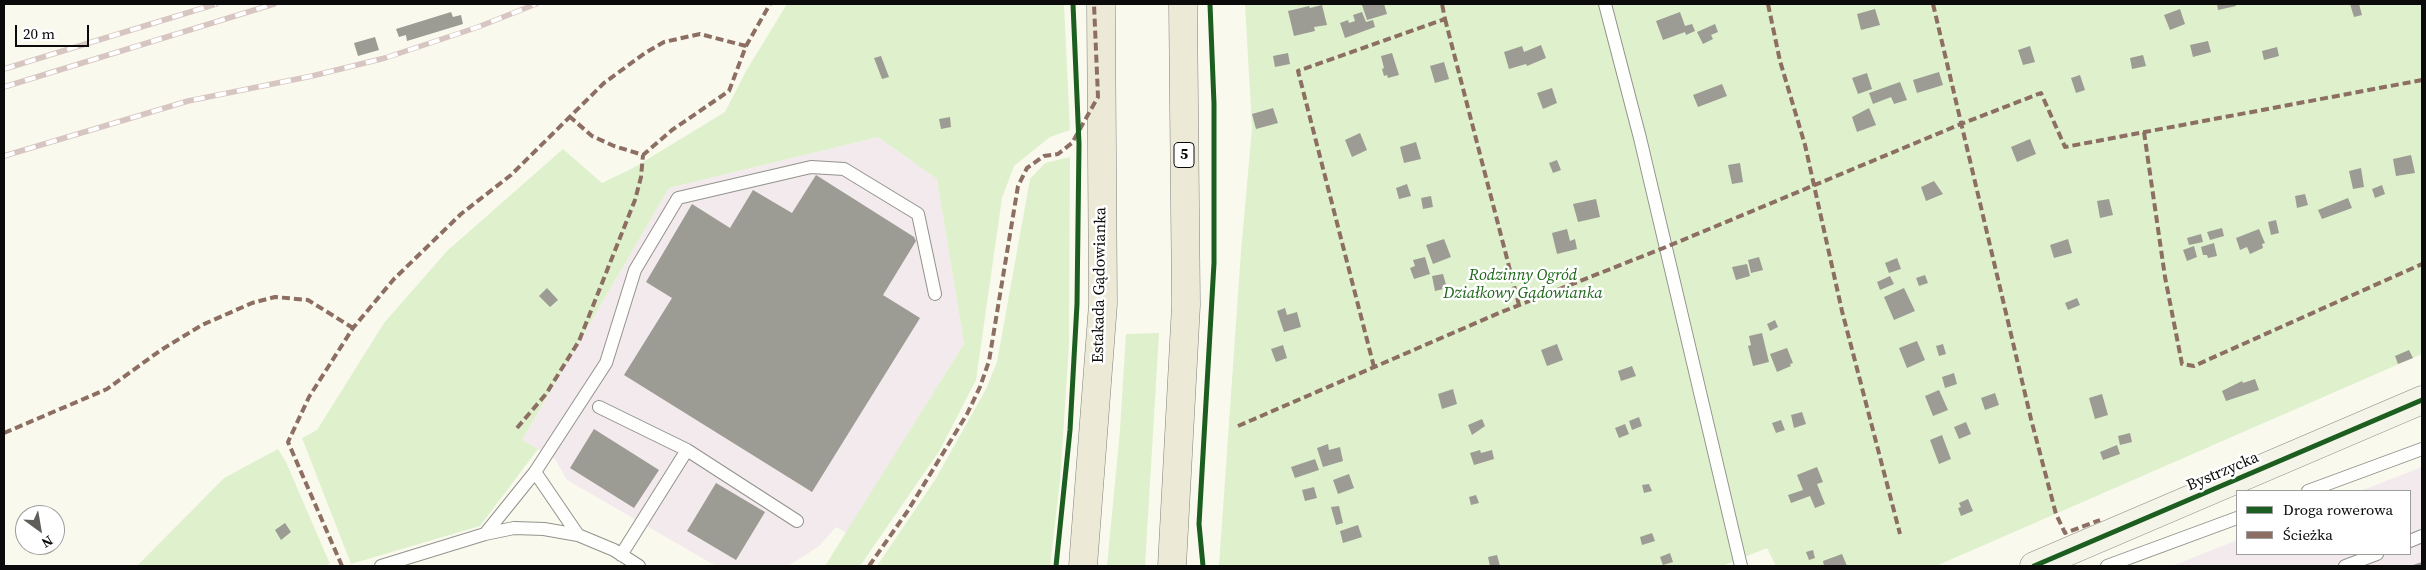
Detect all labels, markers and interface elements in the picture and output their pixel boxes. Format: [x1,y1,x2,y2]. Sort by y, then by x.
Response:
scale bar [18,15,91,47]
text: 20 m [23,23,55,44]
road number: 5 [1174,142,1194,168]
street label: Estakada Gądowianka [1089,207,1111,363]
park label: Rodzinny Ogród Działkowy Gądowianka [1443,266,1603,304]
street label: Bystrzycka [2184,448,2262,496]
legend [2236,490,2411,555]
text: Droga rowerowa [2283,499,2393,520]
north arrow [15,505,65,555]
text: Ścieżka [2283,524,2333,545]
text: N [38,531,57,553]

